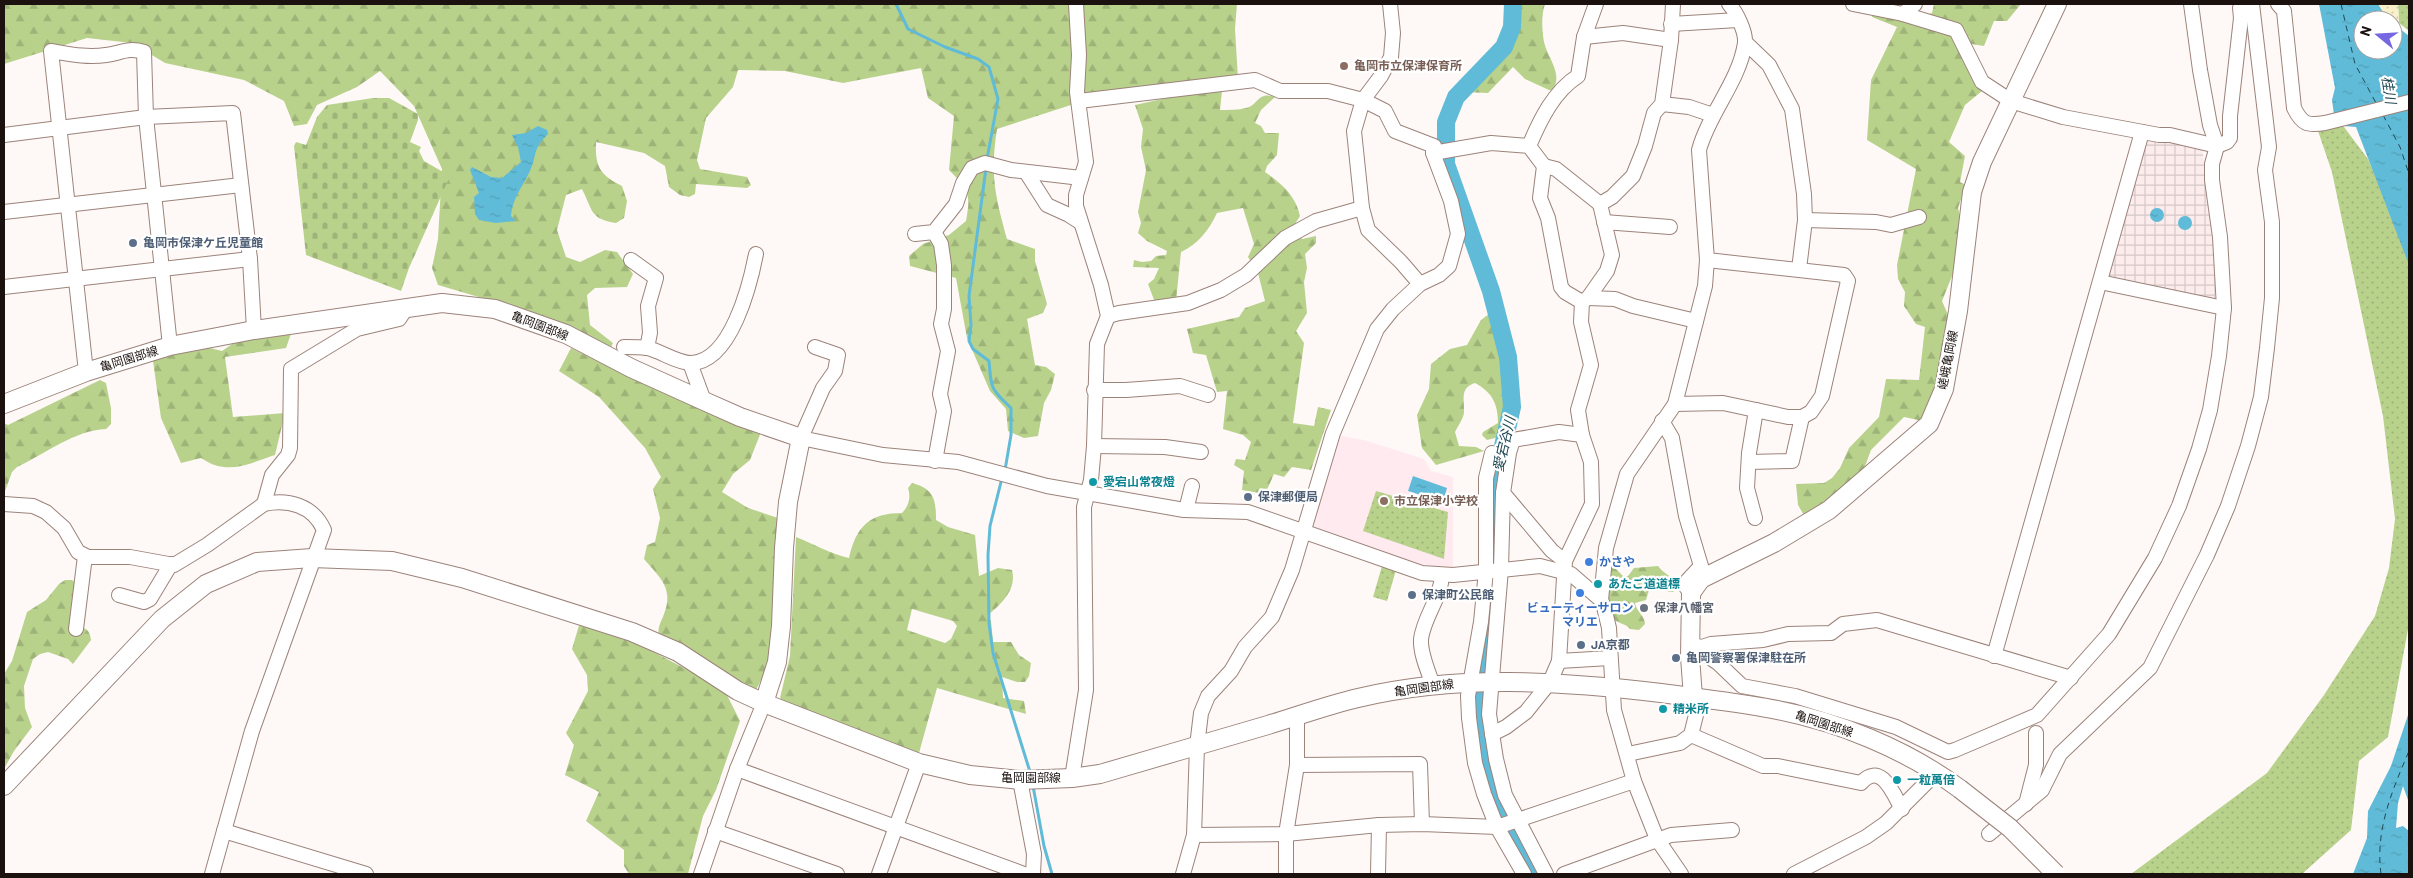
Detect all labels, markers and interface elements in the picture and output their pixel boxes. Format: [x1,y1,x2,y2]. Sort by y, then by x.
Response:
north arrow [2353,10,2403,60]
text: N [2356,24,2375,38]
place label: 亀岡市立保津保育所 [1354,58,1462,72]
marker: 亀岡市立保津保育所 [1338,60,1350,72]
water label: 桂川 [2379,75,2400,107]
place label: 亀岡市保津ケ丘児童館 [143,235,263,249]
marker: 亀岡市保津ケ丘児童館 [127,237,139,249]
street label: 亀岡園部線 [510,308,571,342]
street label: 嵯峨亀岡線 [1934,329,1960,391]
street label: 亀岡園部線 [98,343,159,374]
water label: 愛宕谷川 [1489,413,1519,473]
place label: 愛宕山常夜燈 [1103,474,1175,488]
marker: 愛宕山常夜燈 [1087,476,1099,488]
place label: 保津郵便局 [1258,489,1318,503]
marker: 保津郵便局 [1242,491,1254,503]
place label: 市立保津小学校 [1394,493,1478,507]
marker: 市立保津小学校 [1378,495,1390,507]
place label: かさや [1599,554,1635,568]
marker: かさや [1583,556,1595,568]
place label: あたご道道標 [1608,576,1680,590]
marker: あたご道道標 [1592,578,1604,590]
place label: 保津町公民館 [1422,587,1494,601]
marker: ビューティーサロン マリエ [1574,587,1586,599]
marker: 保津町公民館 [1406,589,1418,601]
place label: ビューティーサロン マリエ [1526,600,1634,628]
place label: 保津八幡宮 [1654,600,1714,614]
marker: 保津八幡宮 [1638,602,1650,614]
place label: JA京都 [1591,637,1630,651]
marker: JA京都 [1575,639,1587,651]
place label: 亀岡警察署保津駐在所 [1686,650,1806,664]
marker: 亀岡警察署保津駐在所 [1670,652,1682,664]
street label: 亀岡園部線 [1393,676,1455,698]
place label: 精米所 [1673,701,1709,715]
marker: 精米所 [1657,703,1669,715]
street label: 亀岡園部線 [1794,707,1855,739]
street label: 亀岡園部線 [1001,770,1061,784]
place label: 一粒萬倍 [1907,772,1955,786]
marker: 一粒萬倍 [1891,774,1903,786]

